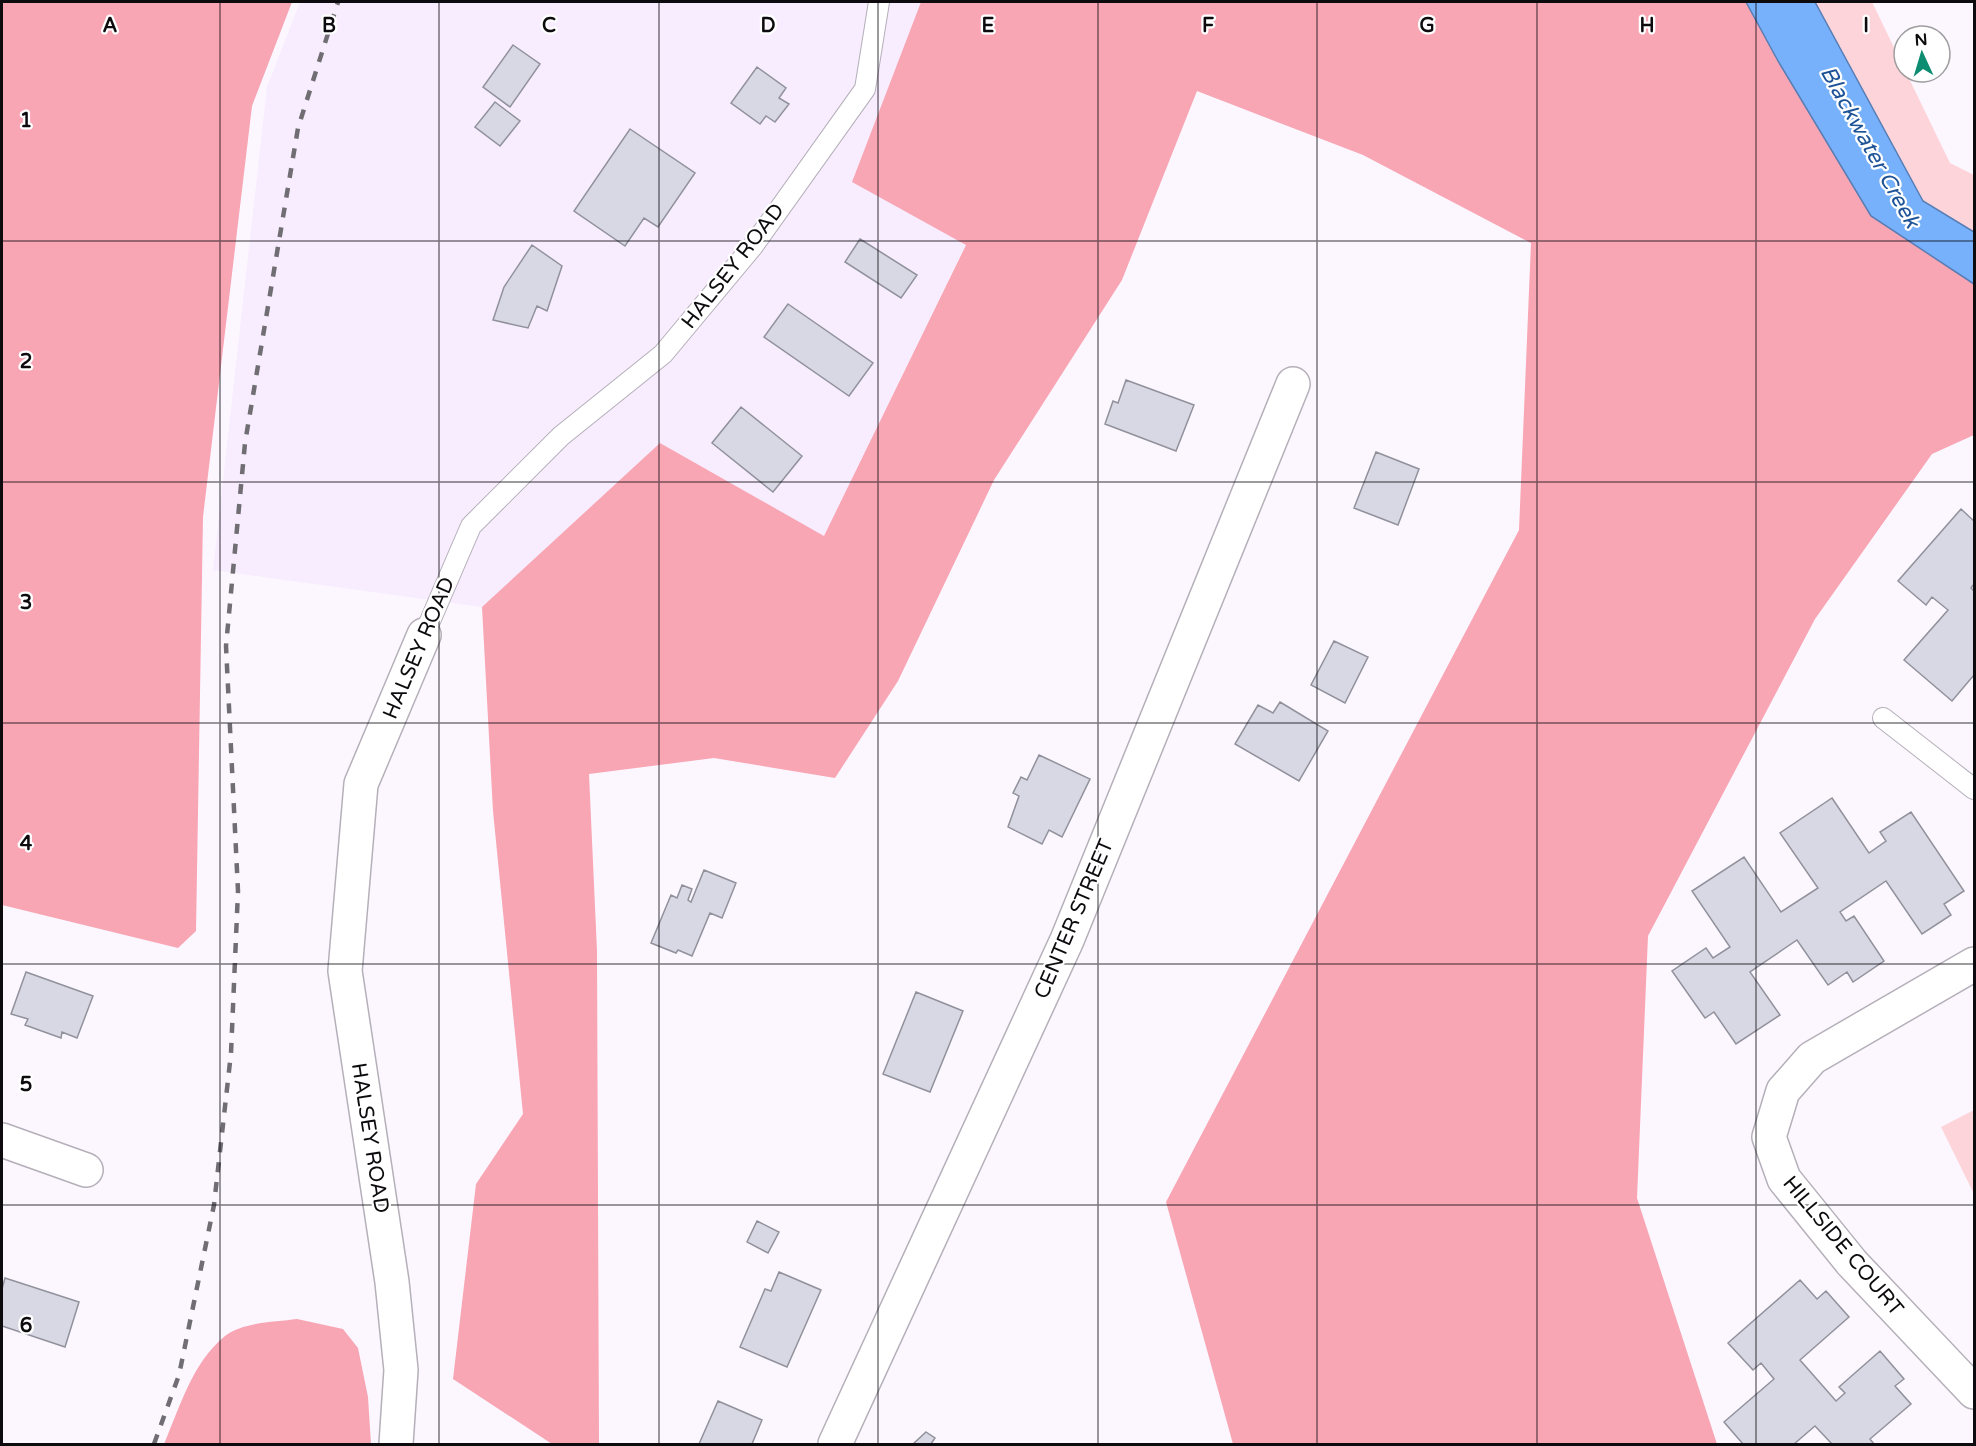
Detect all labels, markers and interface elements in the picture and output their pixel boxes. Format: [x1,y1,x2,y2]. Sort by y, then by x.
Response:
text: A [103,14,118,38]
text: B [322,14,336,38]
text: C [542,14,556,38]
text: D [760,14,776,38]
text: E [982,14,995,38]
text: F [1202,14,1214,38]
text: G [1419,14,1435,38]
text: H [1639,14,1655,38]
text: I [1863,14,1869,38]
north arrow [1892,24,1952,84]
text: N [1914,30,1928,50]
water label: Blackwater Creek [1815,62,1926,234]
text: 1 [20,109,32,133]
street label: HALSEY ROAD [676,198,790,334]
text: 2 [20,350,32,374]
street label: HALSEY ROAD [378,573,460,723]
text: 3 [20,591,32,615]
text: 4 [20,832,33,856]
street label: CENTER STREET [1029,835,1119,1003]
street label: HALSEY ROAD [346,1061,394,1215]
text: 5 [20,1073,32,1097]
street label: HILLSIDE COURT [1777,1171,1909,1321]
text: 6 [20,1314,32,1338]

